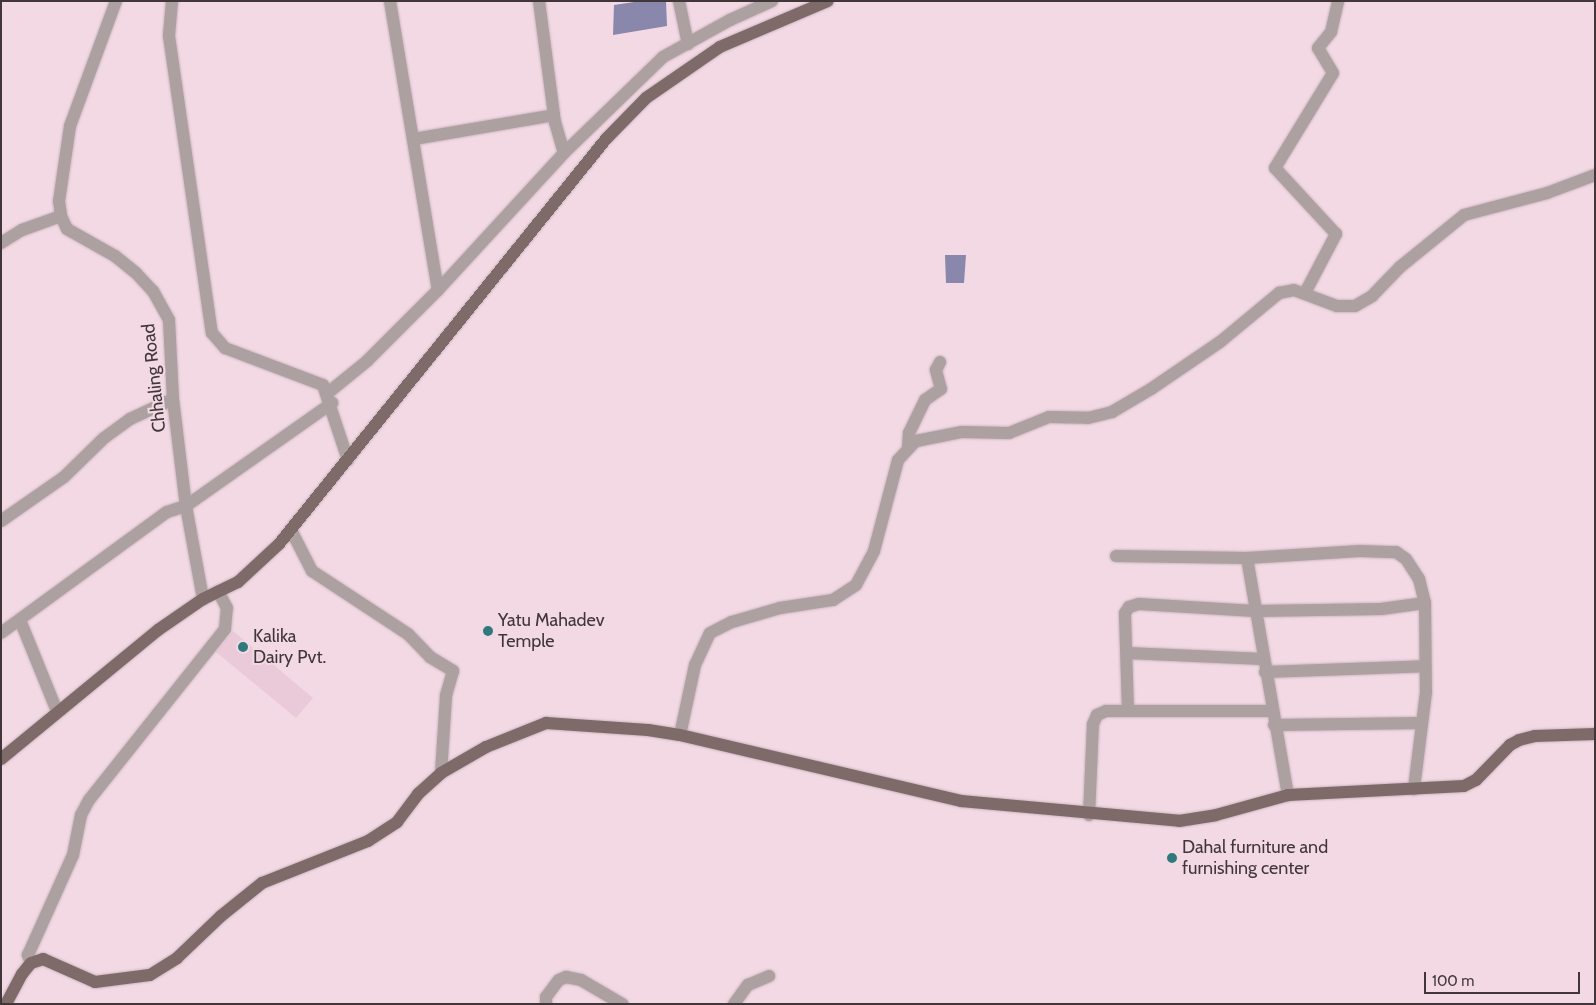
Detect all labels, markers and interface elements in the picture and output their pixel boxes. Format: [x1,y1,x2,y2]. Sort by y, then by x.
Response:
street label: Chhaling Road [138,322,170,434]
place label: Yatu Mahadev Temple [498,610,605,652]
marker: Yatu Mahadev Temple [482,625,494,637]
place label: Kalika Dairy Pvt. [253,626,326,669]
marker: Kalika Dairy Pvt. [237,641,249,653]
place label: Dahal furniture and furnishing center [1182,837,1328,880]
marker: Dahal furniture and furnishing center [1166,852,1178,864]
scale bar [1426,962,1582,994]
text: 100 m [1432,972,1474,990]

